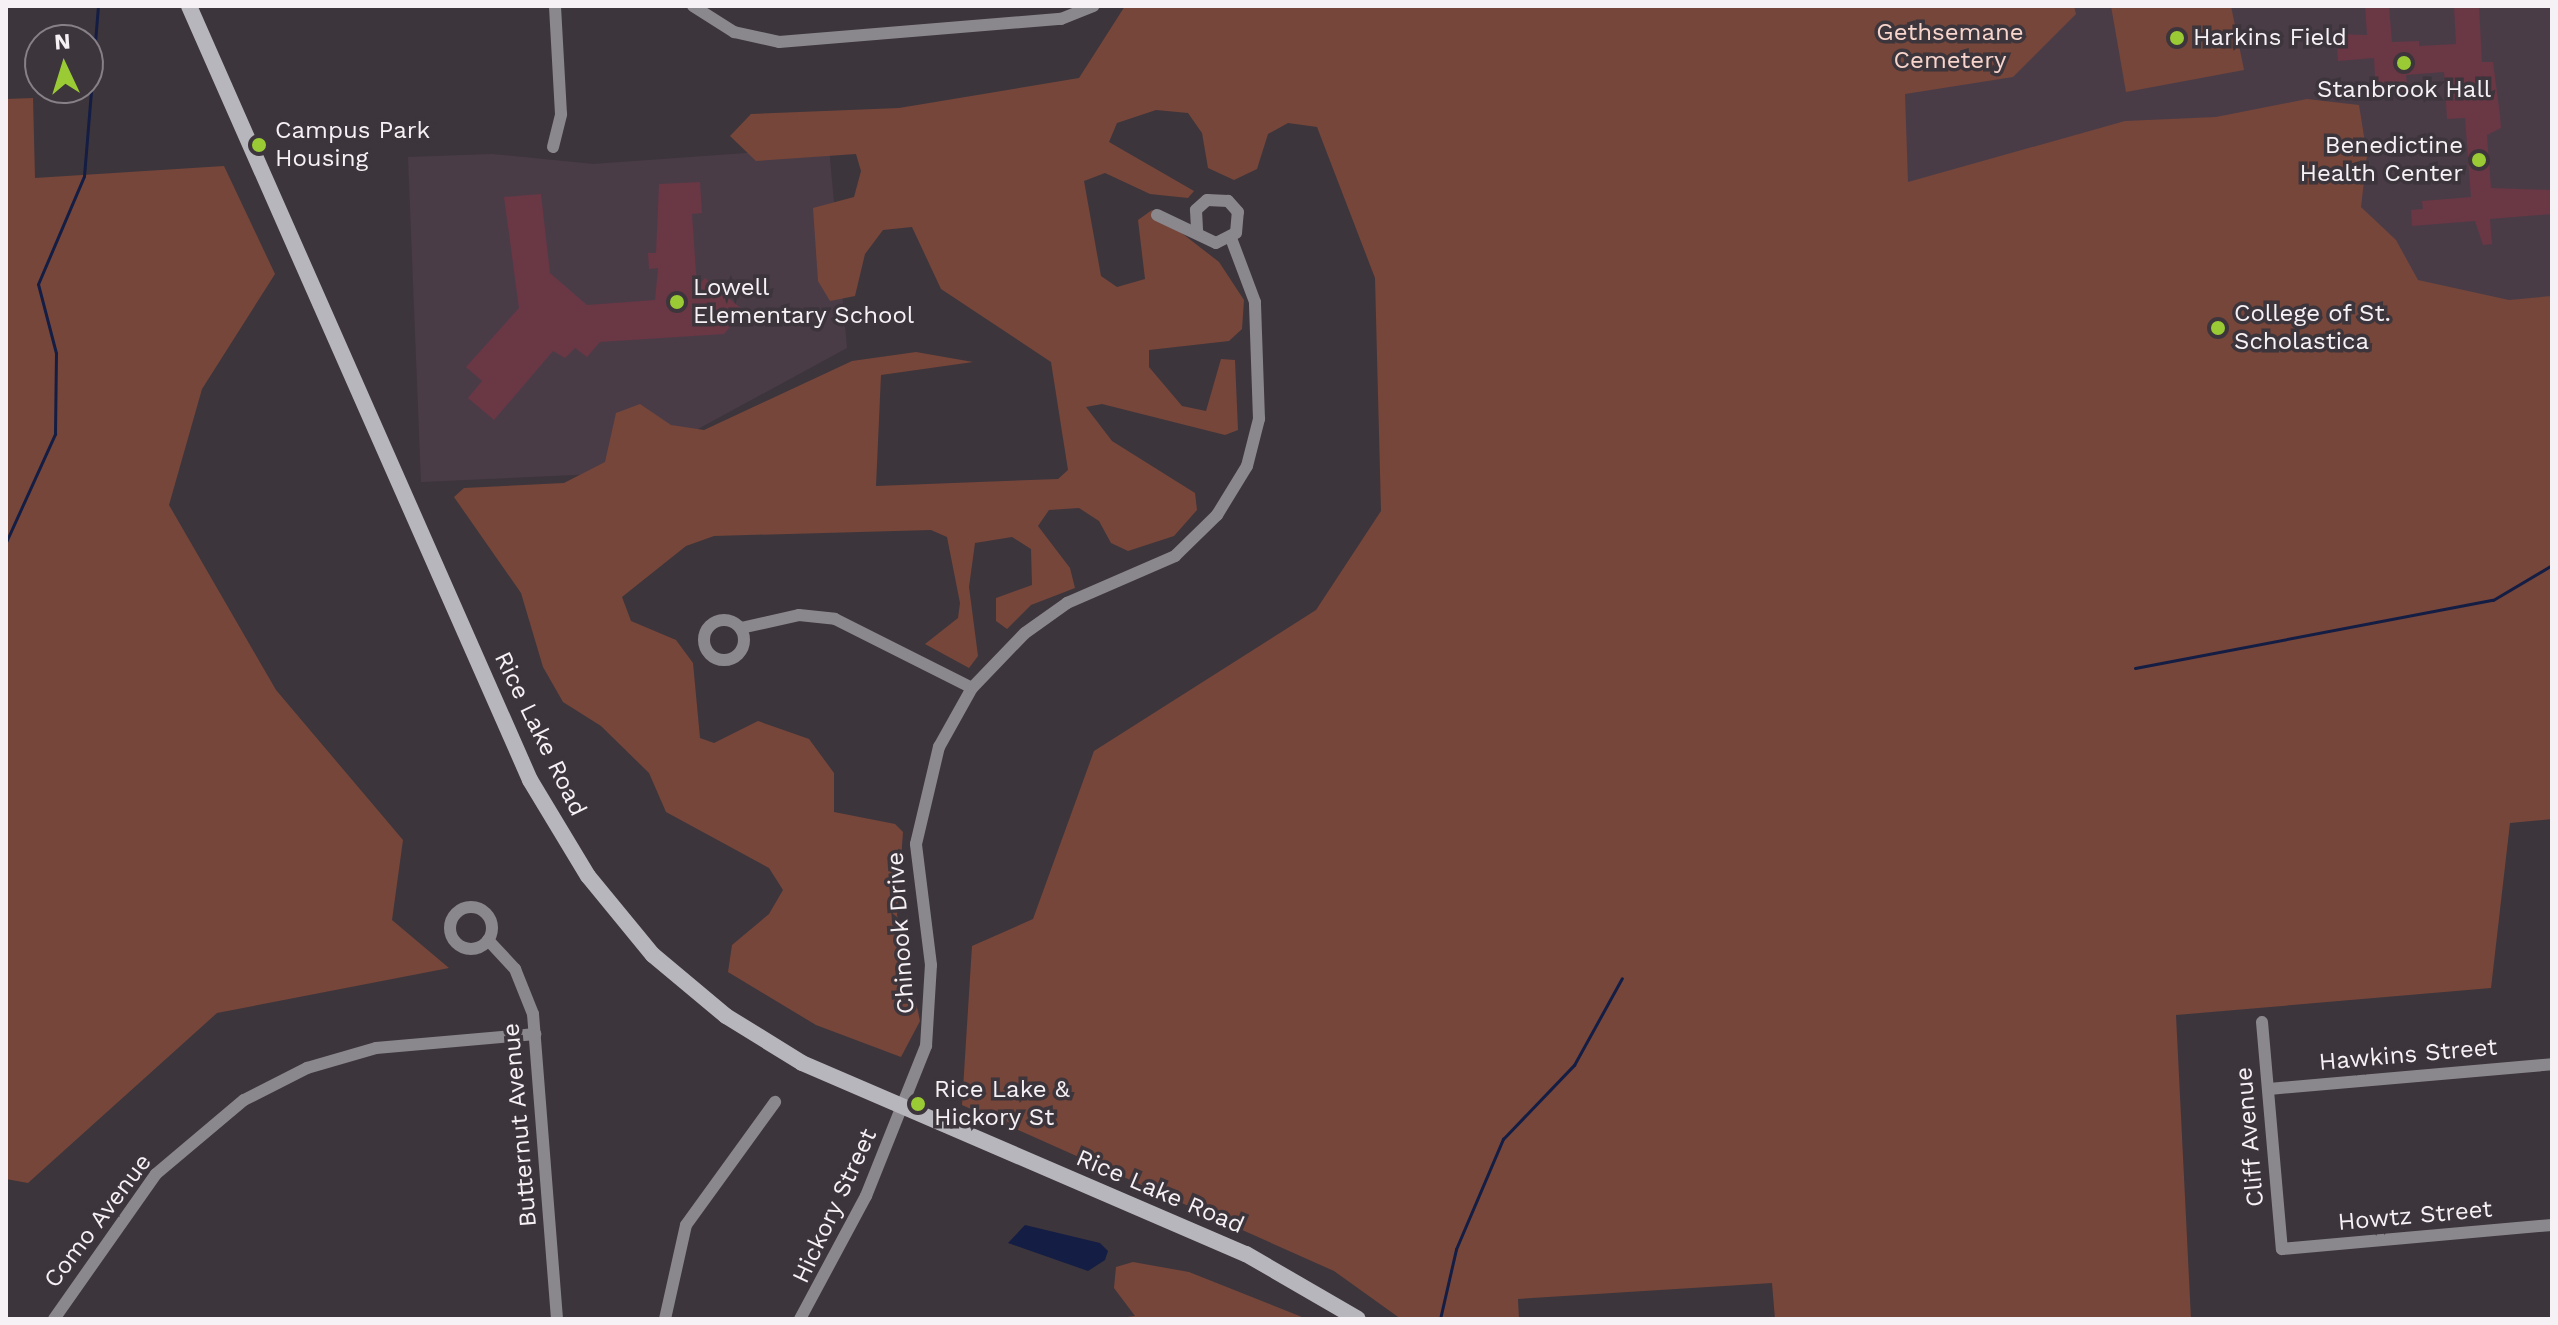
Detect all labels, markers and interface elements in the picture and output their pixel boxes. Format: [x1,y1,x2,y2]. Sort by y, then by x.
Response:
park label: Gethsemane Cemetery [1876,19,2024,75]
north arrow [24,24,104,104]
place label: Harkins Field [2193,24,2347,52]
text: N [53,29,71,55]
marker: Harkins Field [2168,29,2186,47]
marker: Stanbrook Hall [2395,54,2413,72]
place label: Stanbrook Hall [2317,76,2491,104]
place label: Campus Park Housing [275,117,430,173]
place label: Benedictine Health Center [2299,132,2463,188]
marker: Campus Park Housing [250,136,268,154]
marker: Benedictine Health Center [2470,151,2488,169]
place label: Lowell Elementary School [693,274,915,330]
marker: Lowell Elementary School [668,293,686,311]
place label: College of St. Scholastica [2234,300,2392,356]
marker: College of St. Scholastica [2209,319,2227,337]
street label: Rice Lake Road [488,647,592,821]
street label: Chinook Drive [881,851,921,1015]
street label: Butternut Avenue [497,1021,543,1229]
street label: Hawkins Street [2318,1033,2498,1077]
street label: Cliff Avenue [2229,1065,2271,1209]
place label: Rice Lake & Hickory St [934,1076,1070,1132]
marker: Rice Lake & Hickory St [909,1095,927,1113]
street label: Hickory Street [787,1124,883,1288]
street label: Rice Lake Road [1072,1144,1248,1240]
street label: Como Avenue [38,1148,158,1294]
street label: Howtz Street [2337,1195,2493,1237]

